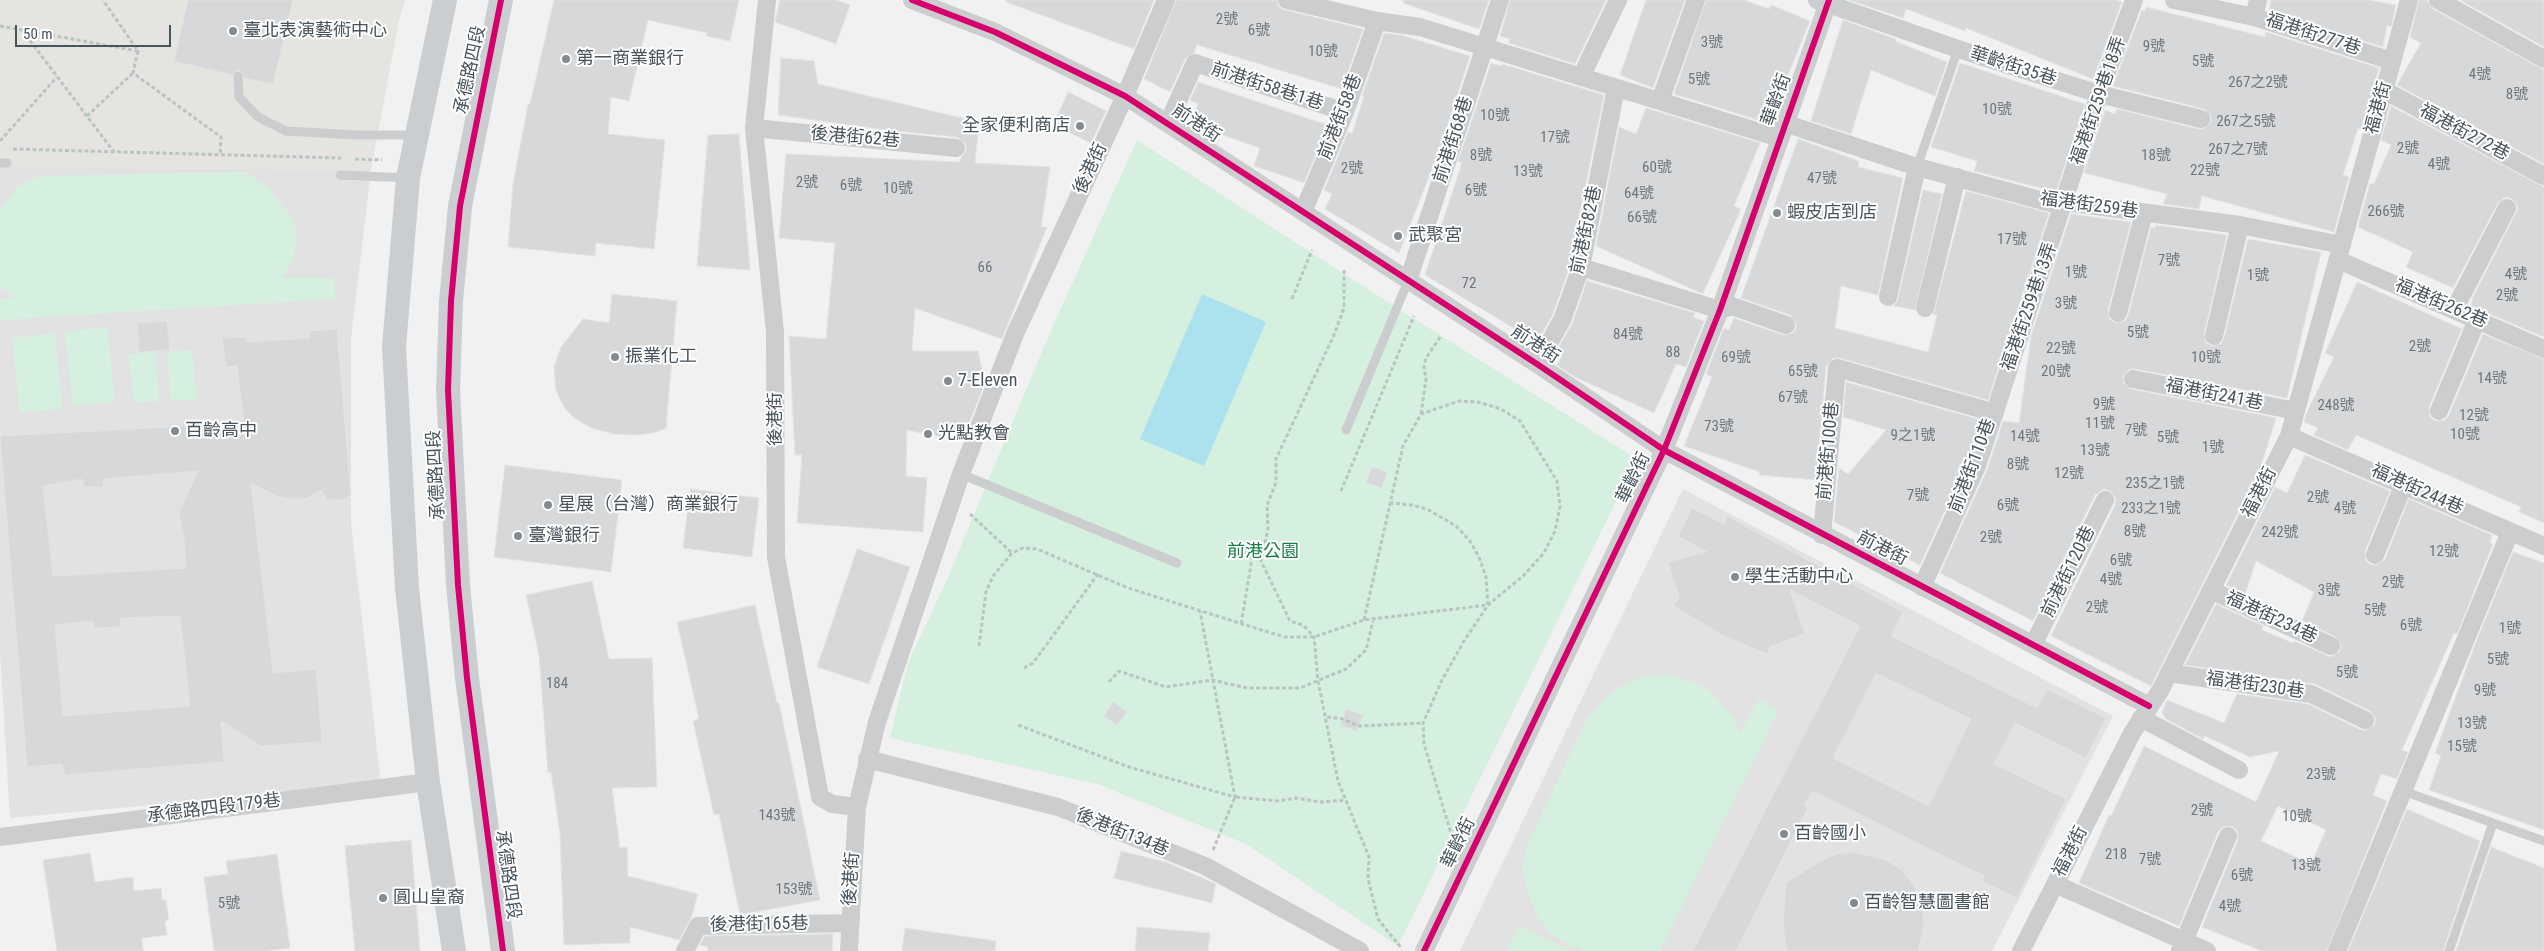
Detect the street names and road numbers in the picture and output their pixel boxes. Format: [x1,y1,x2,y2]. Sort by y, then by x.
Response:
street label: 福港街277巷 [2263,9,2363,61]
street label: 承德路四段 [451,24,491,116]
street label: 福港街259巷18弄 [2067,34,2131,168]
street label: 華齡街35巷 [1967,43,2059,91]
street label: 前港街58巷1巷 [1208,59,1326,115]
street label: 前港街58巷 [1315,71,1367,163]
street label: 華齡街 [1758,71,1796,129]
street label: 福港街 [2362,79,2396,137]
street label: 前港街68巷 [1430,94,1478,186]
street label: 前港街 [1167,100,1225,148]
street label: 福港街272巷 [2415,100,2513,166]
street label: 後港街62巷 [809,123,901,153]
street label: 後港街 [1070,140,1112,198]
street label: 前港街82巷 [1567,184,1607,276]
street label: 福港街259巷 [2039,188,2139,224]
street label: 福港街259巷13弄 [1998,240,2062,374]
street label: 福港街262巷 [2391,275,2491,333]
street label: 前港街 [1506,321,1564,369]
street label: 福港街241巷 [2164,375,2264,415]
street label: 後港街 [765,392,787,446]
street label: 前港街100巷 [1814,401,1844,501]
street label: 前港街110巷 [1945,416,2001,516]
street label: 承德路四段 [424,429,450,521]
street label: 華齡街 [1612,449,1656,507]
street label: 福港街244巷 [2368,460,2466,520]
street label: 福港街 [2238,464,2282,522]
street label: 前港街120巷 [2038,523,2100,621]
street label: 前港街 [1853,527,1911,571]
street label: 福港街234巷 [2222,587,2320,649]
street label: 福港街230巷 [2205,668,2305,704]
street label: 承德路四段179巷 [146,790,282,828]
street label: 後港街134巷 [1072,805,1172,861]
street label: 華齡街 [1437,814,1481,872]
street label: 福港街 [2049,823,2093,881]
street label: 承德路四段 [490,829,524,921]
street label: 後港街 [839,851,865,907]
street label: 後港街165巷 [709,913,809,937]

